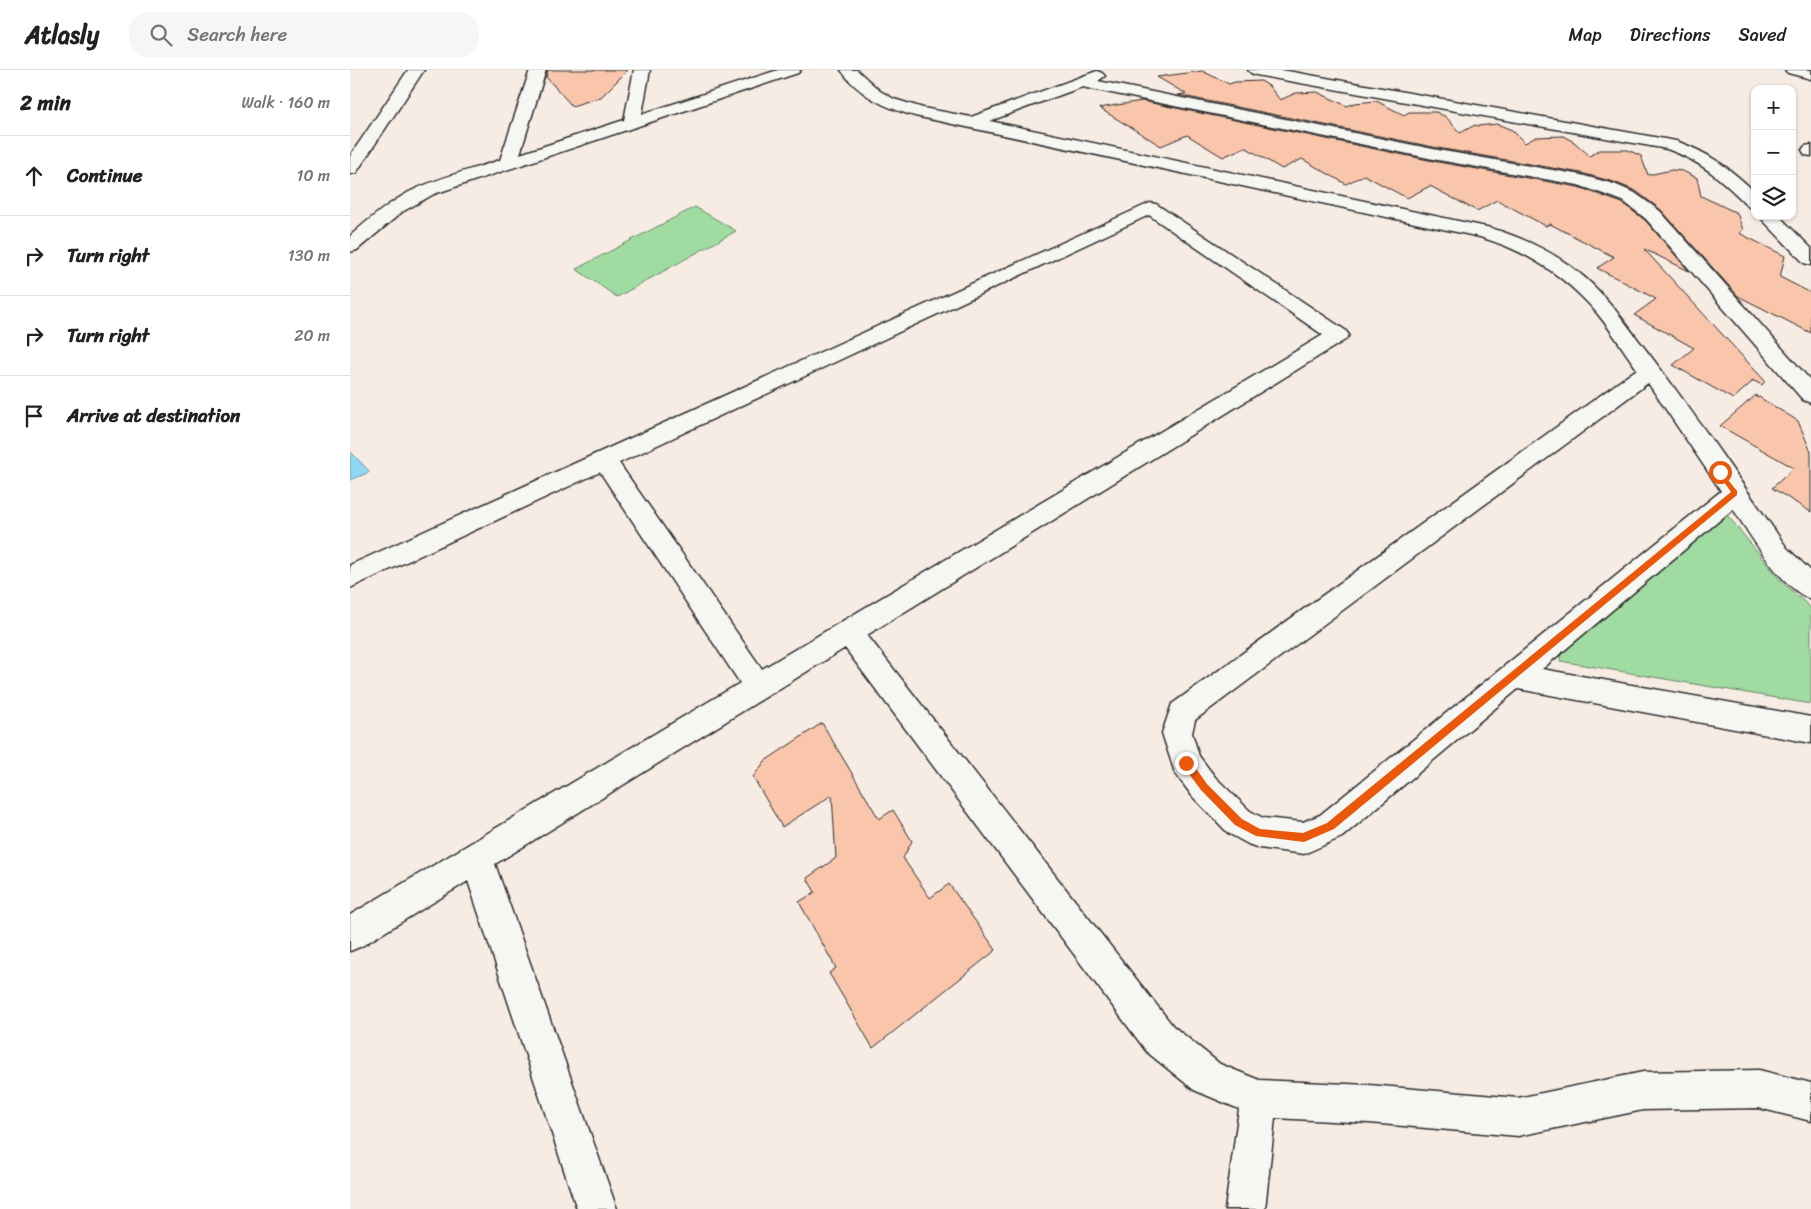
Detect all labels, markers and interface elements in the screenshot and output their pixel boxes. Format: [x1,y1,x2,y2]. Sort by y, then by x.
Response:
search box [129,12,479,57]
text: Atlasly [25,14,99,56]
text: Search here [187,18,287,51]
text: Map [1569,19,1602,51]
text: Directions [1630,19,1711,51]
text: Saved [1739,19,1786,51]
icon: search [147,21,175,49]
text: 2 min [20,84,71,122]
map controls [1751,85,1796,220]
button: + [1751,85,1796,130]
text: Walk · 160 m [241,88,330,117]
button: − [1751,130,1796,175]
text: Continue [67,159,143,192]
text: 10 m [297,161,330,190]
icon: ahead [20,162,48,190]
button: layers [1751,175,1796,220]
text: Turn right [67,239,149,272]
text: 130 m [288,241,330,270]
icon: right [20,242,48,270]
text: Turn right [67,319,149,352]
text: 20 m [294,321,330,350]
icon: right [20,322,48,350]
text: Arrive at destination [67,399,240,432]
icon: arrive [20,402,48,430]
route start [1709,461,1732,484]
route end [1175,752,1198,775]

